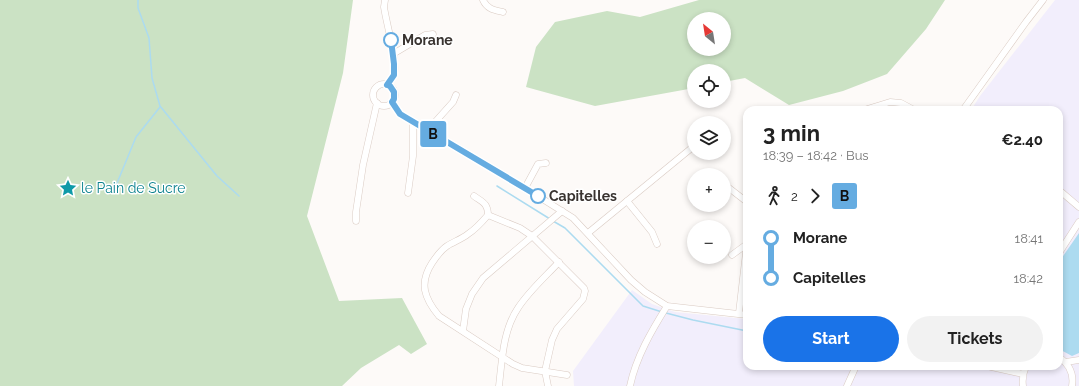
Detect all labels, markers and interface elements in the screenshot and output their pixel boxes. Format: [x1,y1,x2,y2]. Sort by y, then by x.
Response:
north arrow [687,12,731,56]
map controls [687,12,731,264]
marker: Morane [383,32,399,48]
place label: Morane [402,32,453,48]
button: locate [687,64,731,108]
button: layers [687,116,731,160]
text: 3 min [763,120,820,146]
line badge: B [420,121,446,147]
text: B [428,126,438,142]
text: €2.40 [1001,131,1043,149]
text: 18:39 – 18:42 · Bus [763,148,869,163]
button: + [687,168,731,212]
place icon: le Pain de Sucre [58,178,78,198]
place label: le Pain de Sucre [81,180,186,196]
icon: walk [763,185,785,207]
icon: forward [804,185,826,207]
marker: Capitelles [530,188,546,204]
place label: Capitelles [549,188,617,204]
text: B [840,188,849,204]
text: 2 [791,189,798,204]
button: − [687,220,731,264]
text: Morane [793,229,847,247]
text: 18:41 [1015,231,1043,246]
text: Capitelles [793,269,866,287]
text: 18:42 [1013,271,1043,286]
button: Start [763,316,899,362]
button: Tickets [907,316,1043,362]

